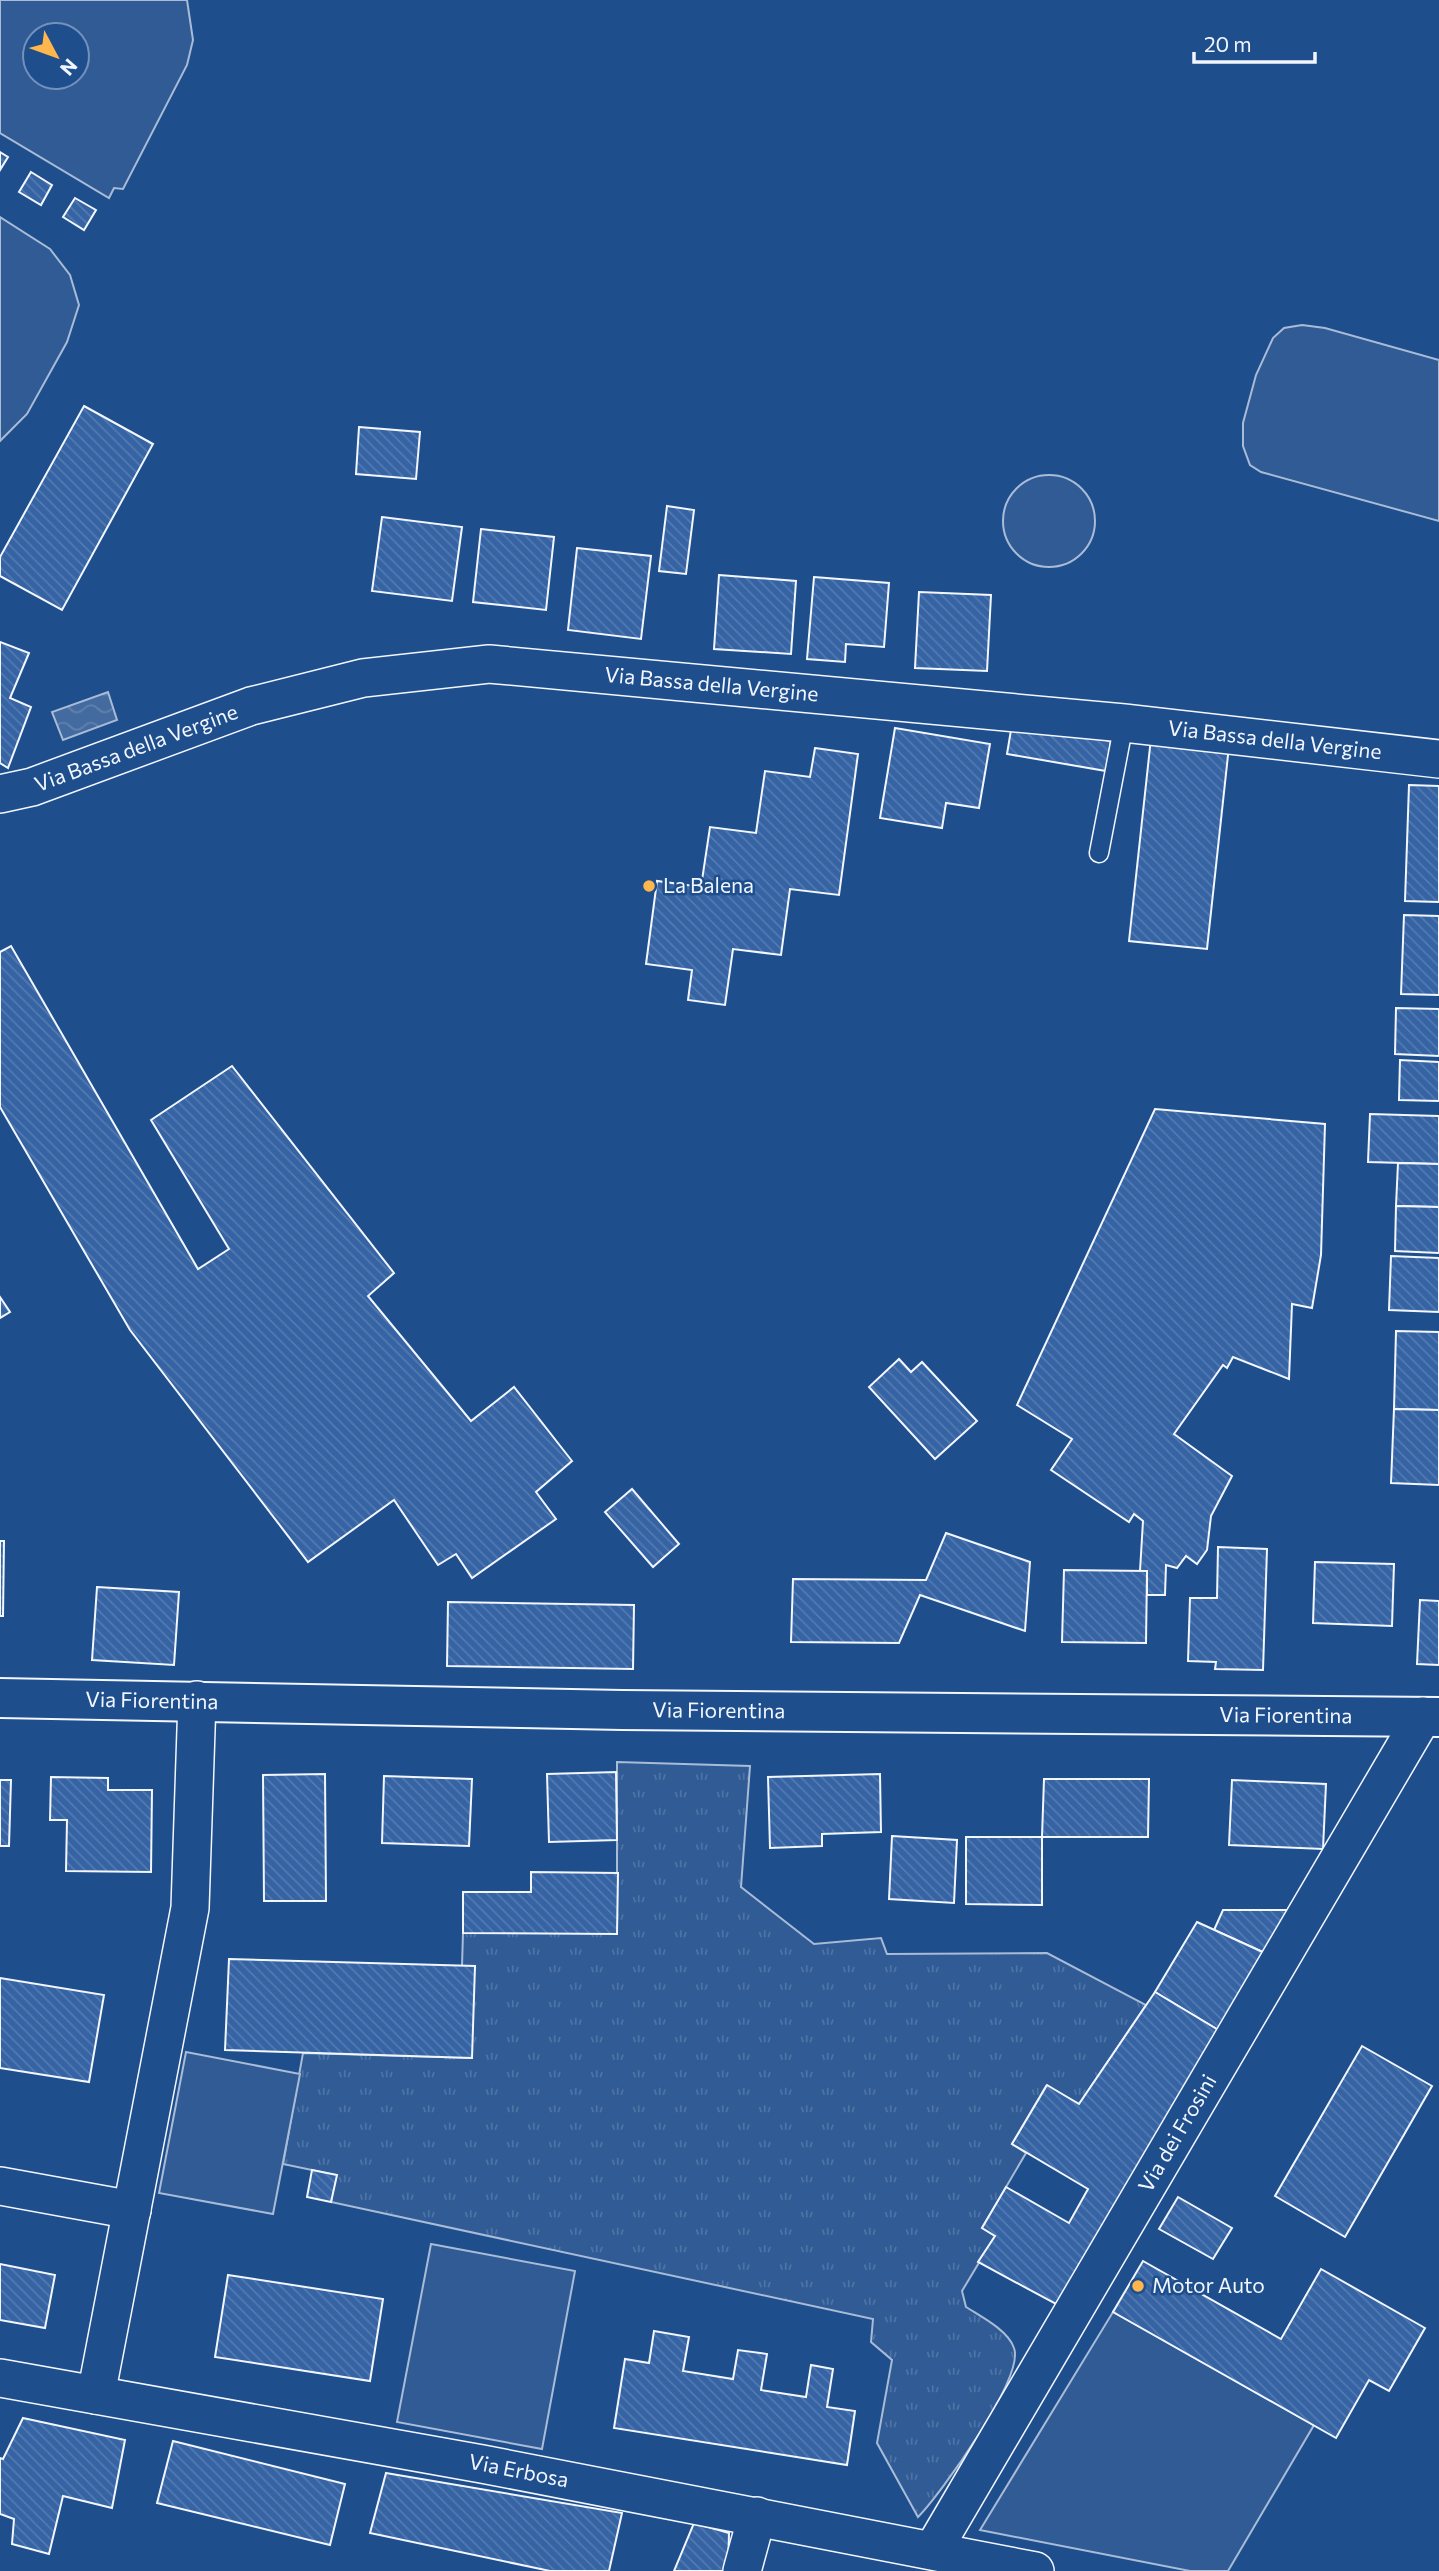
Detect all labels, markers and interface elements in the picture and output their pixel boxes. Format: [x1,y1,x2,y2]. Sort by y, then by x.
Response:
north arrow [21,21,91,91]
scale bar [1194,21,1315,65]
text: 20 m [1204,31,1252,56]
text: N [56,55,83,80]
street label: Via Bassa della Vergine [604,661,820,706]
street label: Via Bassa della Vergine [31,698,241,796]
street label: Via Bassa della Vergine [1167,714,1383,763]
place label: La Balena [663,872,754,897]
marker: La Balena [641,878,657,894]
street label: Via Fiorentina [85,1686,219,1713]
street label: Via Fiorentina [652,1696,786,1722]
street label: Via Fiorentina [1219,1701,1353,1727]
street label: Via dei Frosini [1132,2070,1221,2196]
place label: Motor Auto [1152,2272,1265,2297]
marker: Motor Auto [1130,2278,1146,2294]
street label: Via Erbosa [467,2448,571,2491]

